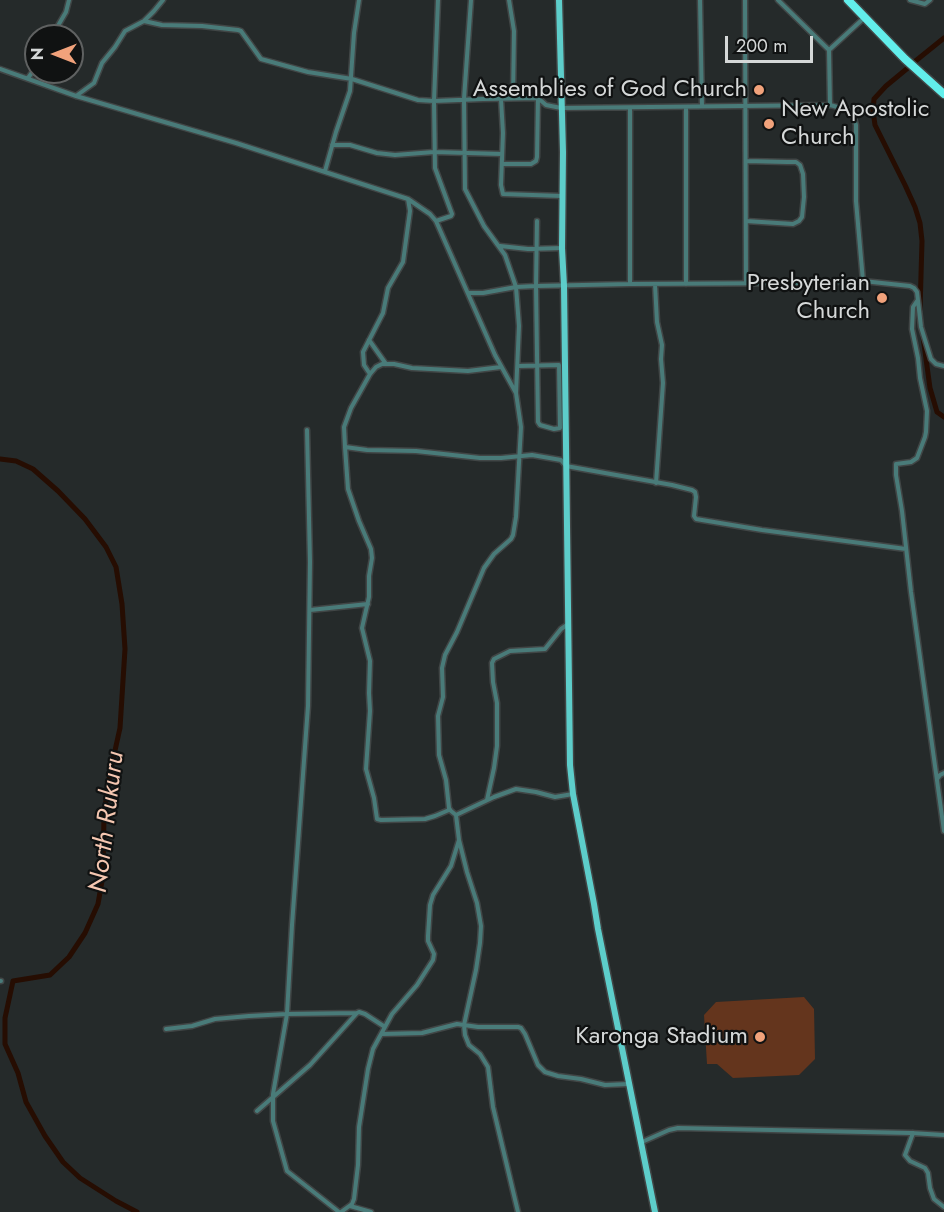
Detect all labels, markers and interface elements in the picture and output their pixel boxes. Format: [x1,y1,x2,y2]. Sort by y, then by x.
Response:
north arrow [24,24,84,84]
scale bar [728,24,816,62]
text: 200 m [736,33,787,59]
text: N [26,48,49,60]
place label: Assemblies of God Church [473,76,747,104]
marker: Assemblies of God Church [752,83,766,97]
place label: New Apostolic Church [781,96,930,152]
marker: New Apostolic Church [762,117,776,131]
place label: Presbyterian Church [747,270,870,326]
marker: Presbyterian Church [875,291,889,305]
water label: North Rukuru [84,749,132,895]
place label: Karonga Stadium [575,1023,748,1051]
marker: Karonga Stadium [753,1030,767,1044]

